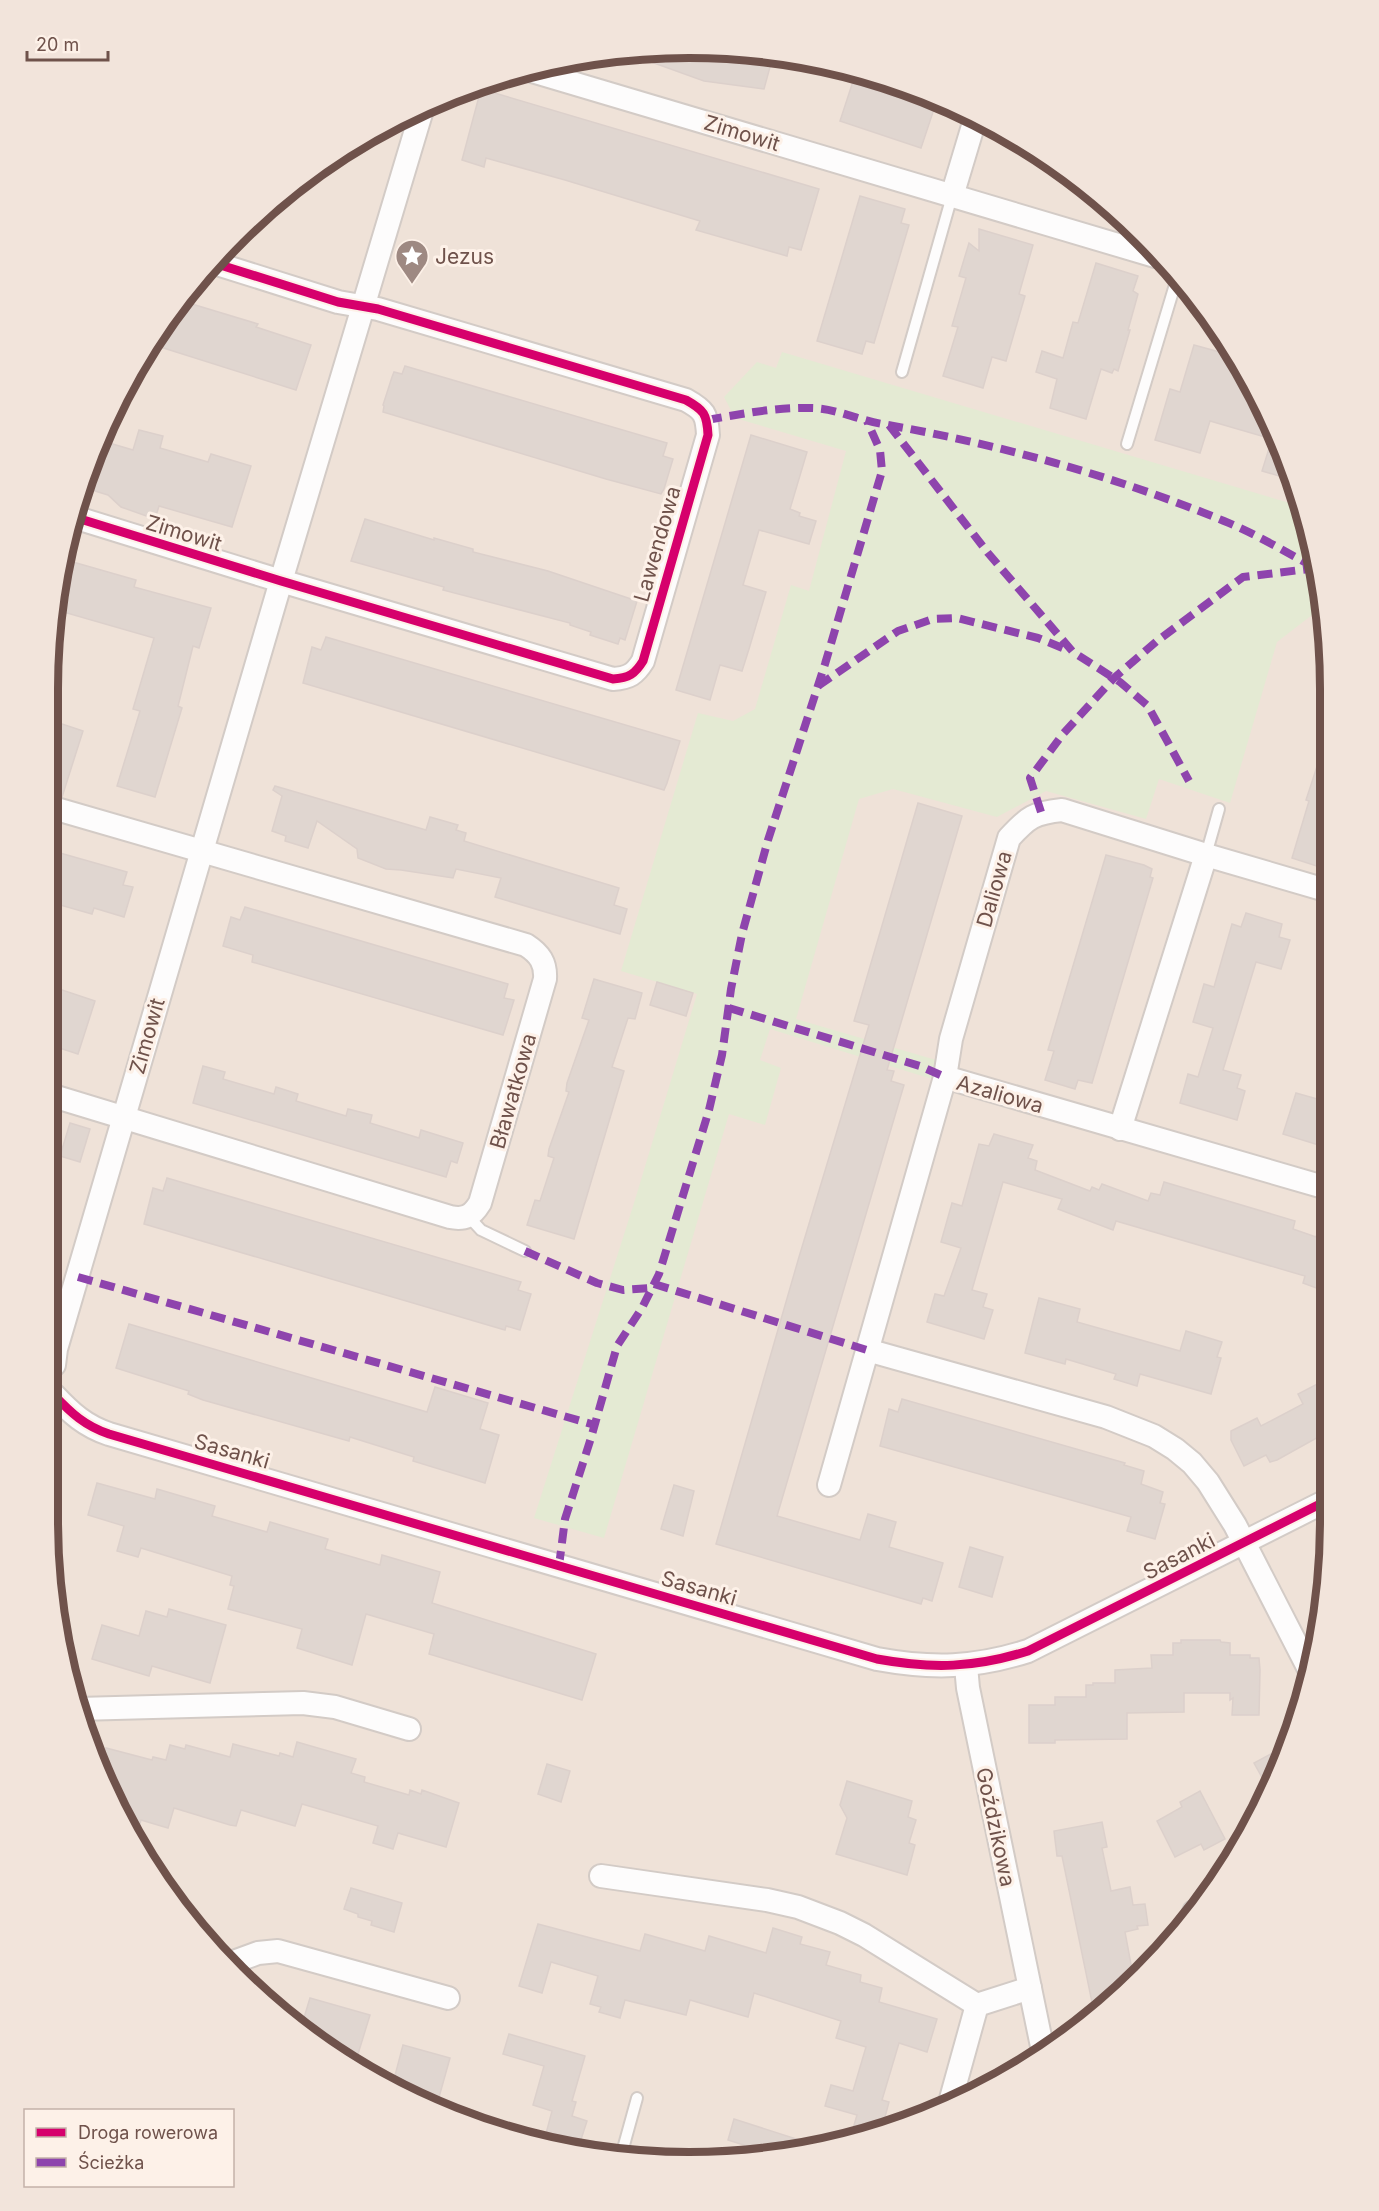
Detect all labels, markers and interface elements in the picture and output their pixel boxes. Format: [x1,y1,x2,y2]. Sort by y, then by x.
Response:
scale bar [27,24,108,62]
text: 20 m [36,34,79,55]
street label: Zimowit [701,110,783,156]
place icon: Jezus [394,238,430,285]
place label: Jezus [435,244,494,269]
street label: Lawendowa [629,483,685,605]
street label: Zimowit [143,510,225,556]
street label: Daliowa [971,848,1017,930]
street label: Zimowit [124,995,170,1077]
street label: Bławatkowa [485,1030,541,1152]
street label: Azaliowa [954,1070,1046,1118]
street label: Sasanki [191,1428,273,1474]
street label: Sasanki [1139,1527,1219,1585]
street label: Sasanki [658,1565,740,1611]
street label: Goździkowa [971,1765,1021,1889]
legend [24,2109,234,2187]
text: Droga rowerowa [78,2122,218,2143]
text: Ścieżka [78,2151,144,2173]

